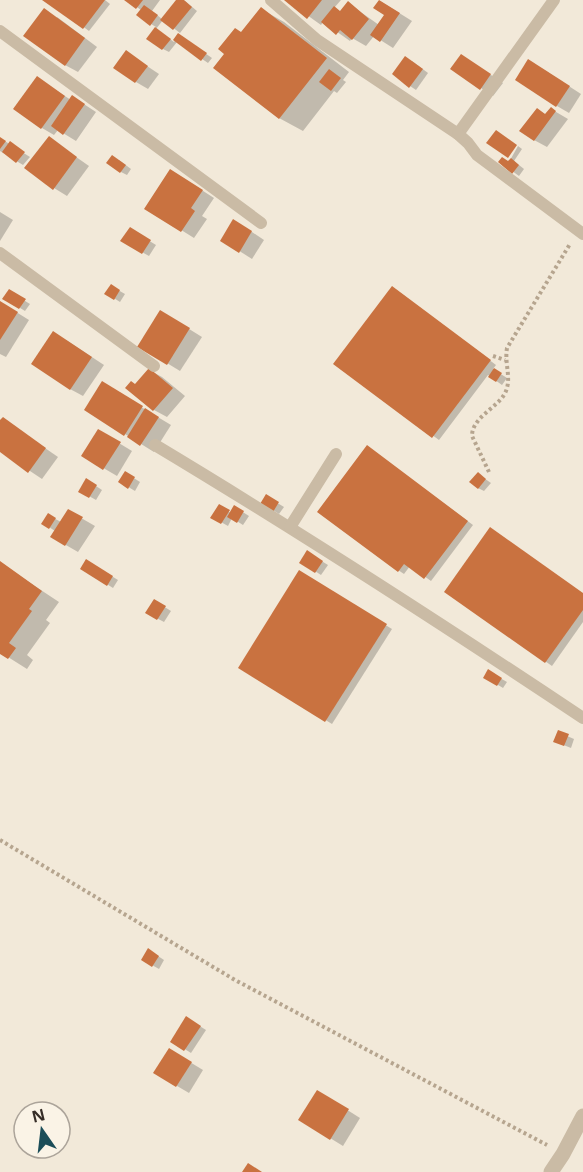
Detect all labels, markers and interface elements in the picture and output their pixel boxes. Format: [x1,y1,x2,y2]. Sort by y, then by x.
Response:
north arrow [12,1100,72,1160]
text: N [29,1103,47,1128]

